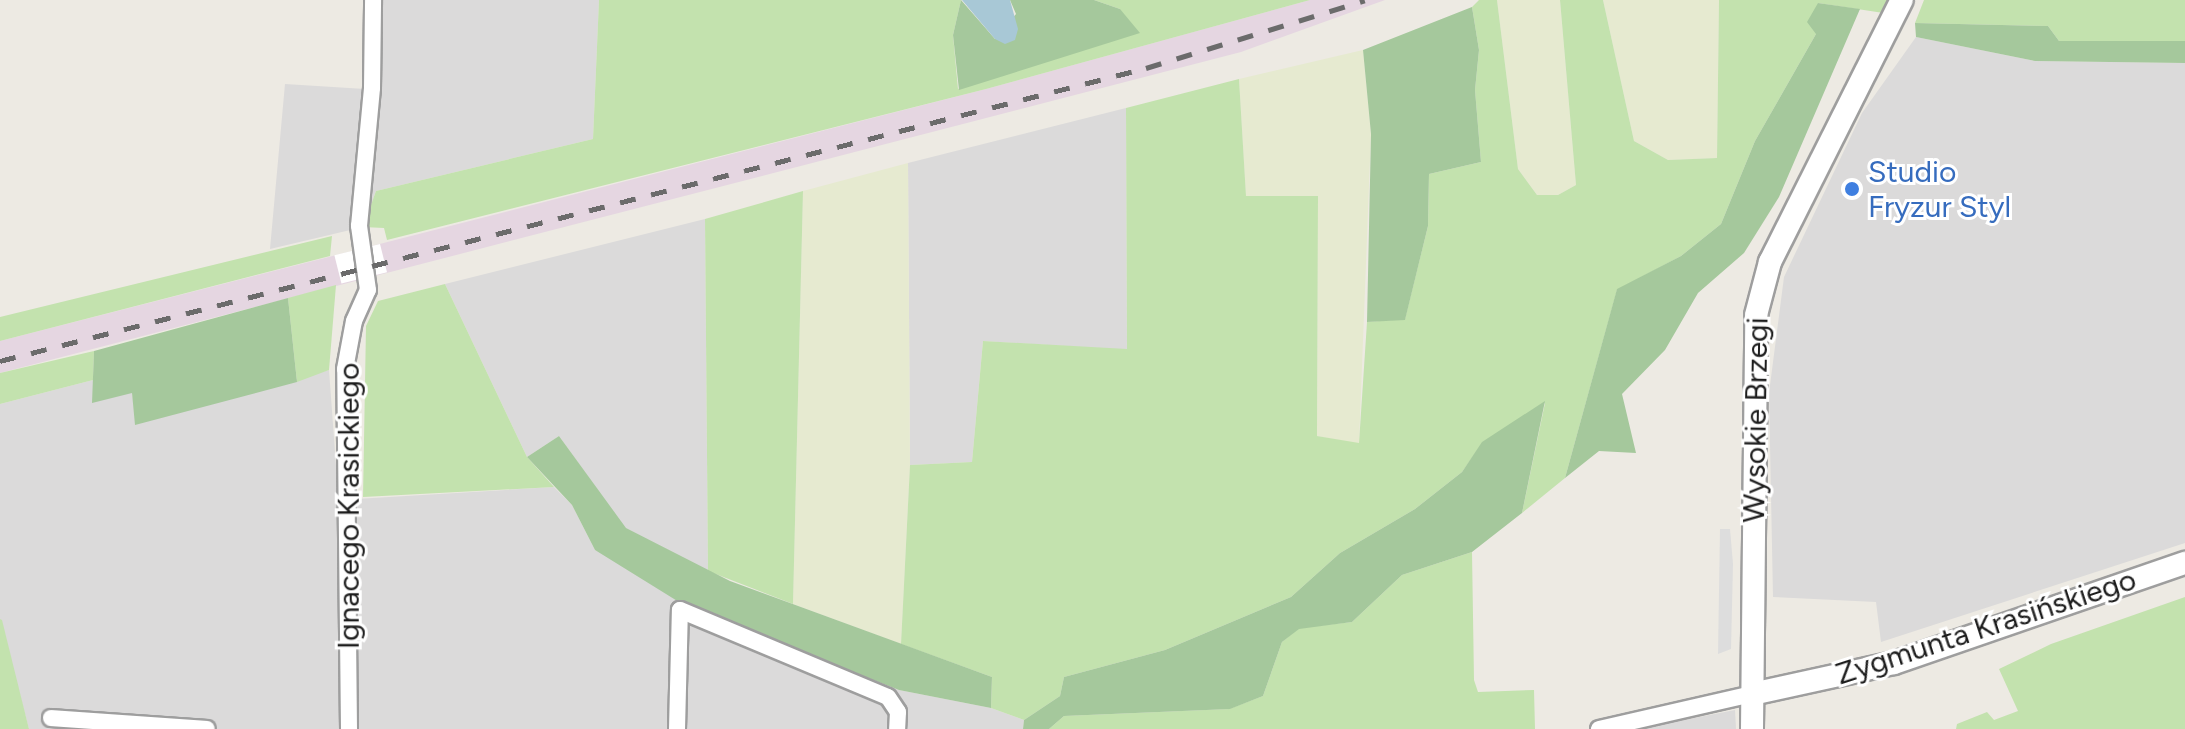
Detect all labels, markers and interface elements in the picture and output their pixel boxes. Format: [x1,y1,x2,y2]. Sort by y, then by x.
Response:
place label: Studio Fryzur Styl [1868,154,2011,224]
marker: Studio Fryzur Styl [1843,180,1861,198]
street label: Wysokie Brzegi [1736,317,1776,523]
street label: Ignacego Krasickiego [331,363,367,649]
street label: Zygmunta Krasińskiego [1831,561,2141,693]

